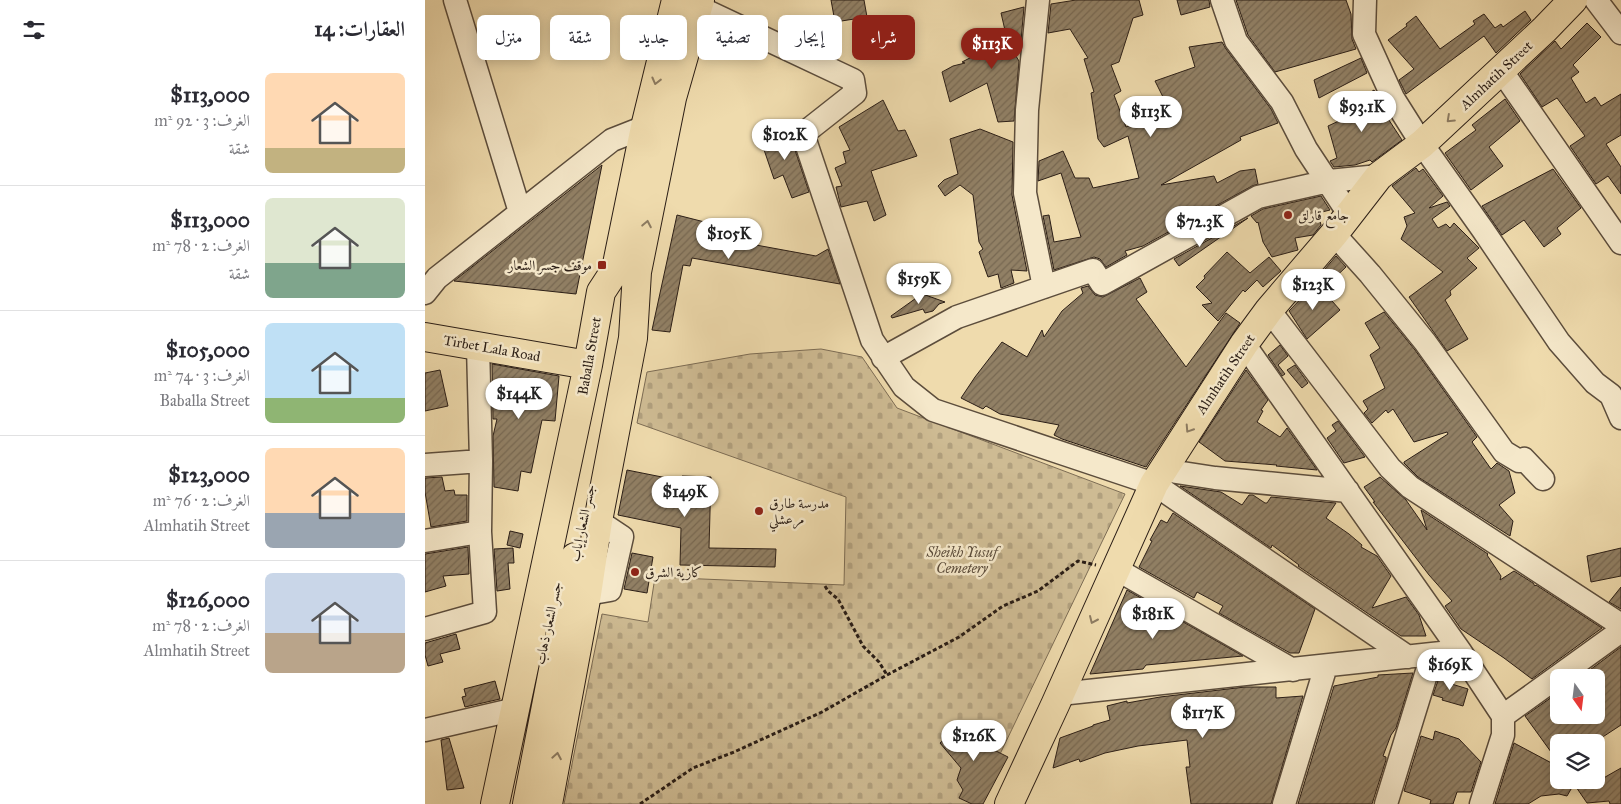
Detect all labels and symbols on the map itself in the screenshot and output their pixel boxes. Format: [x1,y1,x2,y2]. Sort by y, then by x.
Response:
pin: $113K [957,28,1027,70]
street label: Almhatih Street [1456,37,1536,114]
one-way arrow [651,77,662,86]
pin: $93.1K [1321,90,1403,133]
pin: $113K [1116,96,1186,138]
one-way arrow [1446,113,1455,122]
pin: $102K [750,119,820,161]
pin: $72.3K [1159,206,1241,248]
place label: جامع قارلق [1298,207,1349,229]
marker: جامع قارلق [1282,209,1294,221]
pin: $105K [694,218,764,260]
one-way arrow [641,220,652,229]
place label: موقف جسر الشعار [506,257,592,275]
marker: موقف جسر الشعار [596,259,608,271]
pin: $159K [884,262,954,305]
pin: $123K [1278,268,1348,311]
street label: Baballa Street [574,316,605,397]
street label: Almhatih Street [1192,331,1258,418]
street label: Tirbet Lala Road [442,332,542,365]
pin: $144K [484,378,554,420]
one-way arrow [1186,423,1195,432]
pin: $149K [650,476,720,518]
street label: جسر الشعار إياب [566,483,600,564]
place label: مدرسة طارق مرعشلي [769,495,829,532]
marker: مدرسة طارق مرعشلي [753,505,765,517]
park label: Sheikh Yusuf Cemetery [925,544,1002,577]
place label: كازية الشرق [645,564,702,582]
marker: كازية الشرق [629,566,641,578]
street label: جسر الشعار ذهاب [531,580,567,666]
pin: $181K [1118,598,1188,640]
one-way arrow [1089,615,1100,624]
pin: $169K [1415,648,1485,691]
north arrow [1550,669,1605,724]
pin: $117K [1168,696,1238,739]
pin: $126K [939,720,1009,762]
one-way arrow [551,752,561,760]

